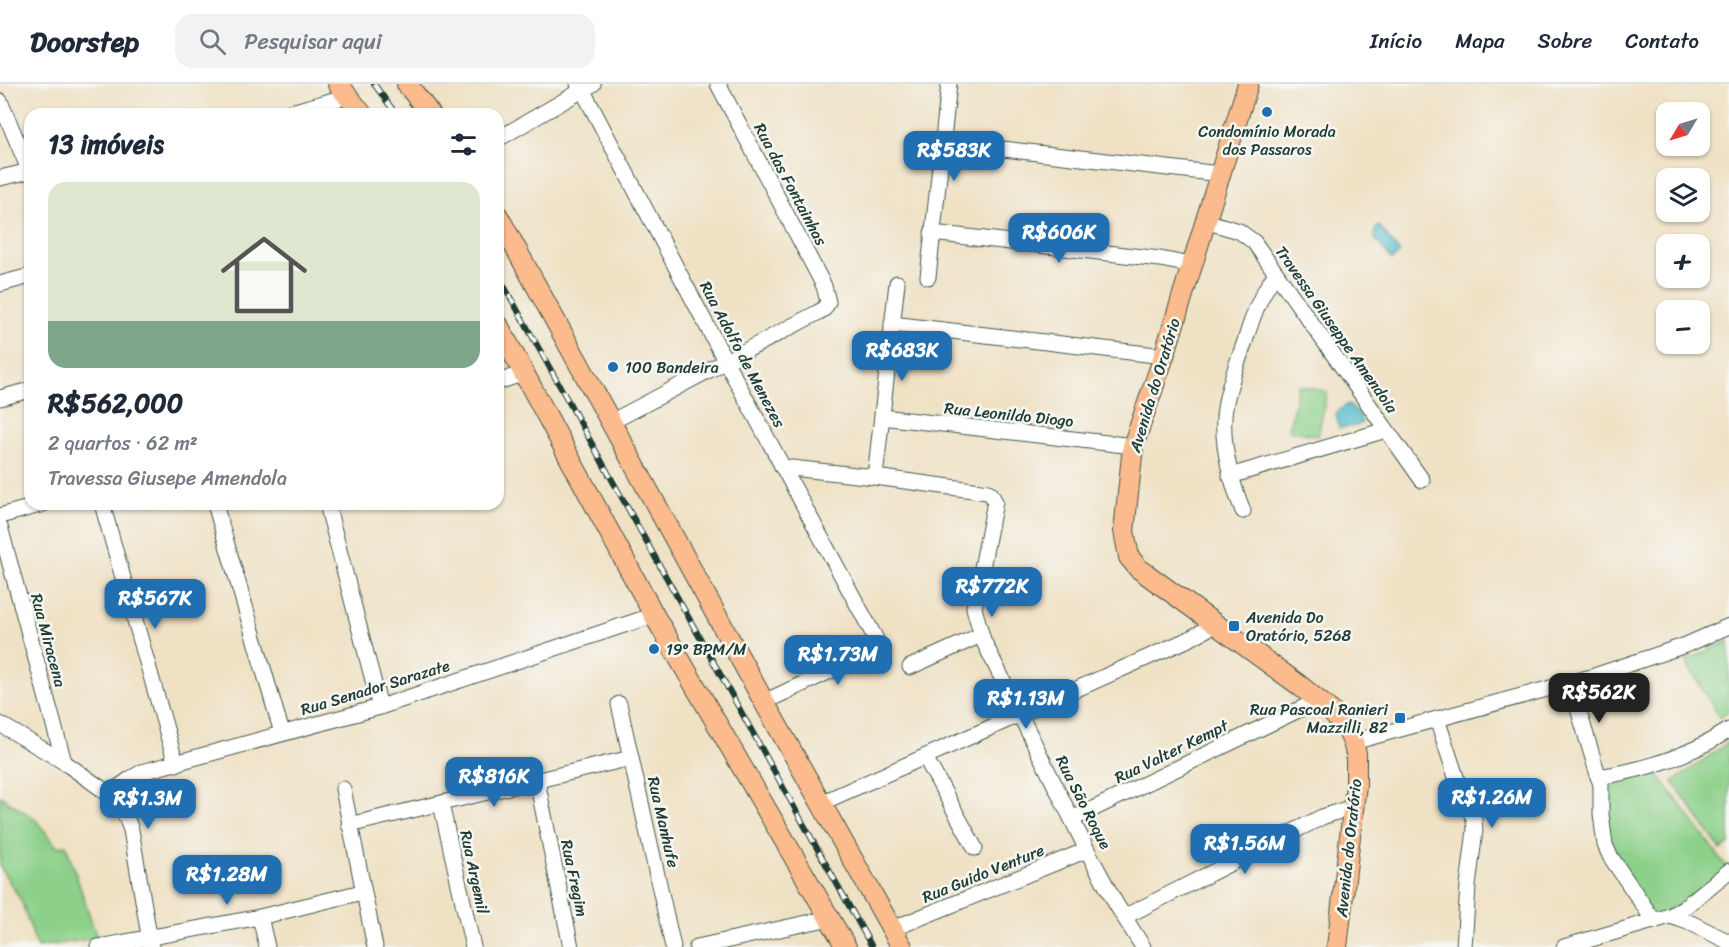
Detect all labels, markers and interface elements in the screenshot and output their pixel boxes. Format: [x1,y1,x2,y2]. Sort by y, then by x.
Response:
search box [175,14,595,68]
text: Doorstep [30,17,139,66]
text: Pesquisar aqui [244,22,382,61]
text: Início [1370,22,1422,60]
text: Mapa [1455,22,1505,60]
text: Sobre [1538,22,1592,60]
text: Contato [1625,22,1699,60]
icon: search [196,25,229,58]
north arrow [1656,102,1710,156]
map controls [1656,102,1710,354]
marker: Condomínio Morada dos Passaros [1260,105,1274,119]
street label: Rua das Fontainhas [746,117,836,252]
place label: Condomínio Morada dos Passaros [1198,117,1336,164]
text: 13 imóveis [48,121,164,167]
icon: filters [447,128,480,161]
pin: R$583K [905,131,1003,182]
text: R$583K [917,133,991,168]
button: layers [1656,168,1710,222]
pin: R$606K [1010,213,1108,264]
text: R$606K [1022,215,1096,250]
icon: home [210,221,318,329]
button: + [1656,234,1710,288]
street label: Travessa Giuseppe Amendoia [1267,239,1406,420]
street label: Rua Adolfo de Menezes [692,276,794,433]
button: − [1656,300,1710,354]
street label: Avenida do Oratório [1120,314,1189,457]
pin: R$683K [853,331,951,382]
text: R$683K [866,333,938,368]
place label: 100 Bandeira [625,353,719,382]
marker: 100 Bandeira [606,360,620,374]
text: R$562,000 [48,380,183,426]
street label: Rua Leonildo Diogo [943,393,1075,436]
text: 2 quartos · 62 m² [48,426,198,461]
text: Travessa Giusepe Amendola [48,461,287,496]
pin: R$772K [943,567,1041,618]
text: R$772K [956,569,1028,604]
pin: R$567K [106,579,204,630]
text: R$567K [119,581,191,616]
street label: Rua Miracena [22,590,75,690]
place label: Avenida Do Oratório, 5268 [1245,603,1352,650]
marker: Avenida Do Oratório, 5268 [1227,619,1241,633]
place label: 19º BPM/M [666,635,746,664]
pin: R$1.73M [783,635,893,686]
text: R$1.73M [798,637,878,672]
marker: 19º BPM/M [647,642,661,656]
street label: Rua Senador Sarazate [297,651,454,724]
pin: R$562K [1550,673,1648,724]
text: R$562K [1563,675,1635,710]
pin: R$1.13M [971,679,1081,730]
text: R$1.13M [988,681,1064,716]
place label: Rua Pascoal Ranieri Mazzilli, 82 [1250,695,1389,742]
street label: Rua Valter Kempt [1109,711,1234,792]
marker: Rua Pascoal Ranieri Mazzilli, 82 [1393,711,1407,725]
street label: Rua São Roque [1047,750,1120,855]
pin: R$816K [445,757,543,808]
text: R$816K [459,759,529,794]
street label: Rua Manhufe [639,774,688,871]
street label: Avenida do Oratório [1327,777,1370,920]
pin: R$1.26M [1437,778,1547,829]
pin: R$1.3M [99,779,197,830]
text: R$1.26M [1452,780,1532,815]
text: R$1.3M [114,781,182,816]
pin: R$1.56M [1190,824,1300,875]
text: R$1.56M [1205,826,1285,861]
street label: Rua Argemil [452,828,498,917]
street label: Rua Guido Venture [918,836,1049,911]
street label: Rua Fregim [552,837,597,919]
pin: R$1.28M [172,855,282,906]
text: R$1.28M [187,857,267,892]

